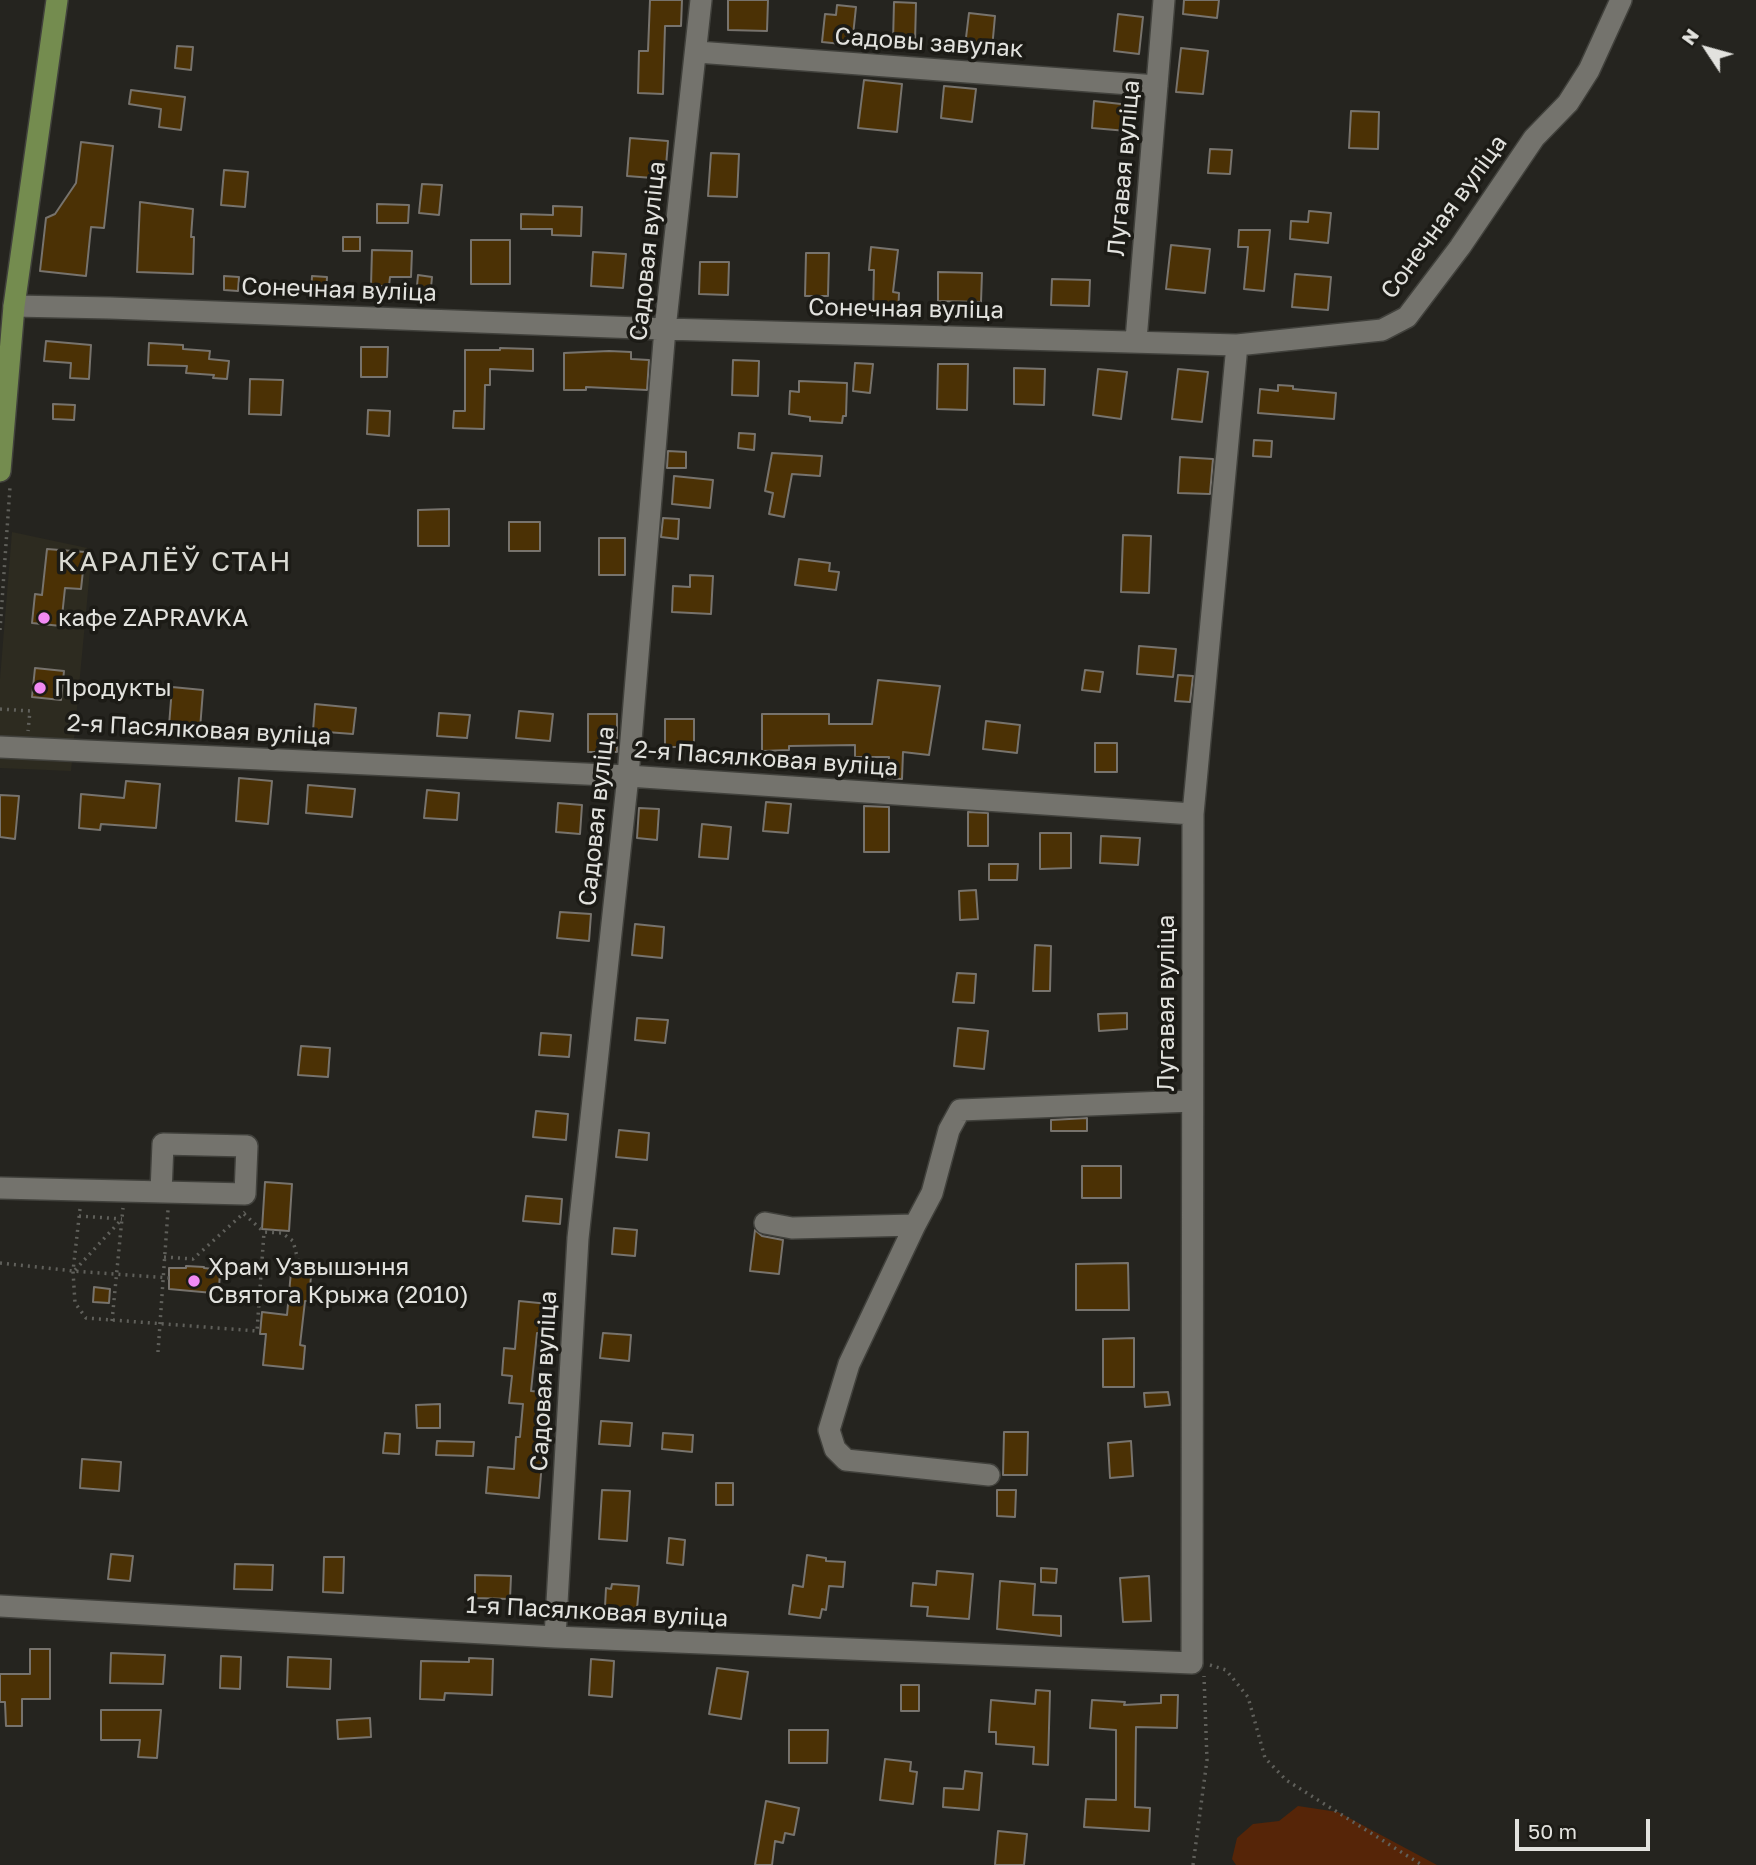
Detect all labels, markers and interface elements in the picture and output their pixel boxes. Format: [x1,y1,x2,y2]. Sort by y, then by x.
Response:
north arrow [1672,14,1742,84]
street label: Садовы завулак [833,22,1025,64]
text: N [1676,24,1703,49]
street label: Лугавая вуліца [1102,79,1146,257]
street label: Сонечная вуліца [1375,129,1513,305]
street label: Садовая вуліца [624,160,672,342]
street label: Сонечная вуліца [241,272,437,308]
street label: Сонечная вуліца [808,293,1004,325]
district label: КАРАЛЁЎ СТАН [59,545,291,579]
place label: кафе ZAPRAVKA [58,604,248,632]
marker: кафе ZAPRAVKA [36,610,52,626]
place label: Продукты [54,674,172,702]
marker: Продукты [32,680,48,696]
street label: 2-я Пасялковая вуліца [66,709,332,751]
street label: Садовая вуліца [573,725,621,907]
street label: 2-я Пасялковая вуліца [633,735,899,783]
street label: Лугавая вуліца [1152,915,1180,1091]
place label: Храм Узвышэння Святога Крыжа (2010) [208,1253,469,1309]
marker: Храм Узвышэння Святога Крыжа (2010) [186,1273,202,1289]
street label: Садовая вуліца [525,1290,563,1472]
street label: 1-я Пасялковая вуліца [465,1591,729,1633]
scale bar [1518,1806,1653,1850]
text: 50 m [1528,1818,1577,1844]

